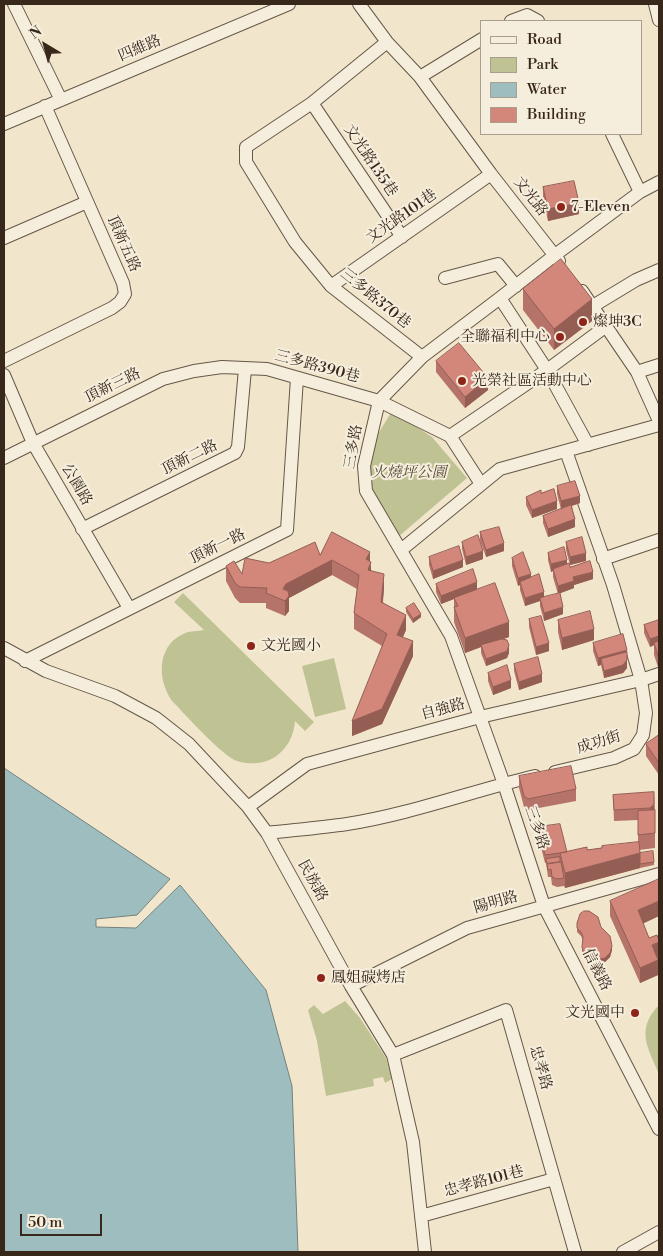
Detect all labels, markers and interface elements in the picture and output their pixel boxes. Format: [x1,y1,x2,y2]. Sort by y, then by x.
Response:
north arrow [20,20,70,70]
legend [480,20,643,135]
text: N [26,23,46,44]
text: Road [527,30,562,49]
street label: 四維路 [116,32,164,66]
text: Park [527,55,558,74]
text: Water [527,80,566,99]
text: Building [527,105,586,124]
street label: 文光路135巷 [339,122,401,200]
street label: 文光路 [509,174,551,220]
street label: 文光路101巷 [363,186,441,248]
place label: 7-Eleven [571,198,630,216]
marker: 7-Eleven [555,201,567,213]
street label: 頂新五路 [103,213,143,275]
street label: 三多路370巷 [336,265,414,333]
place label: 燦坤3C [593,313,642,331]
marker: 燦坤3C [577,316,589,328]
place label: 全聯福利中心 [460,328,550,346]
marker: 全聯福利中心 [554,331,566,343]
street label: 三多路390巷 [273,347,361,387]
street label: 頂新三路 [82,365,144,407]
place label: 光榮社區活動中心 [472,372,592,390]
marker: 光榮社區活動中心 [456,375,468,387]
street label: 三多路 [341,423,367,471]
street label: 頂新二路 [159,437,221,479]
street label: 公園路 [57,461,95,509]
park label: 火燒坪公園 [372,464,446,482]
street label: 頂新一路 [187,526,249,568]
place label: 文光國小 [261,637,321,655]
marker: 文光國小 [245,640,257,652]
street label: 自強路 [419,695,467,725]
street label: 成功街 [575,728,623,758]
street label: 三多路 [520,804,552,852]
street label: 民族路 [293,857,331,905]
street label: 陽明路 [472,888,520,918]
street label: 信義路 [578,946,614,994]
place label: 鳳姐碳烤店 [331,969,406,987]
marker: 鳳姐碳烤店 [315,972,327,984]
place label: 文光國中 [565,1004,625,1022]
marker: 文光國中 [629,1007,641,1019]
street label: 忠孝路 [525,1044,555,1092]
street label: 忠孝路101巷 [442,1163,526,1201]
scale bar [22,1204,105,1236]
text: 50 m [28,1213,62,1232]

